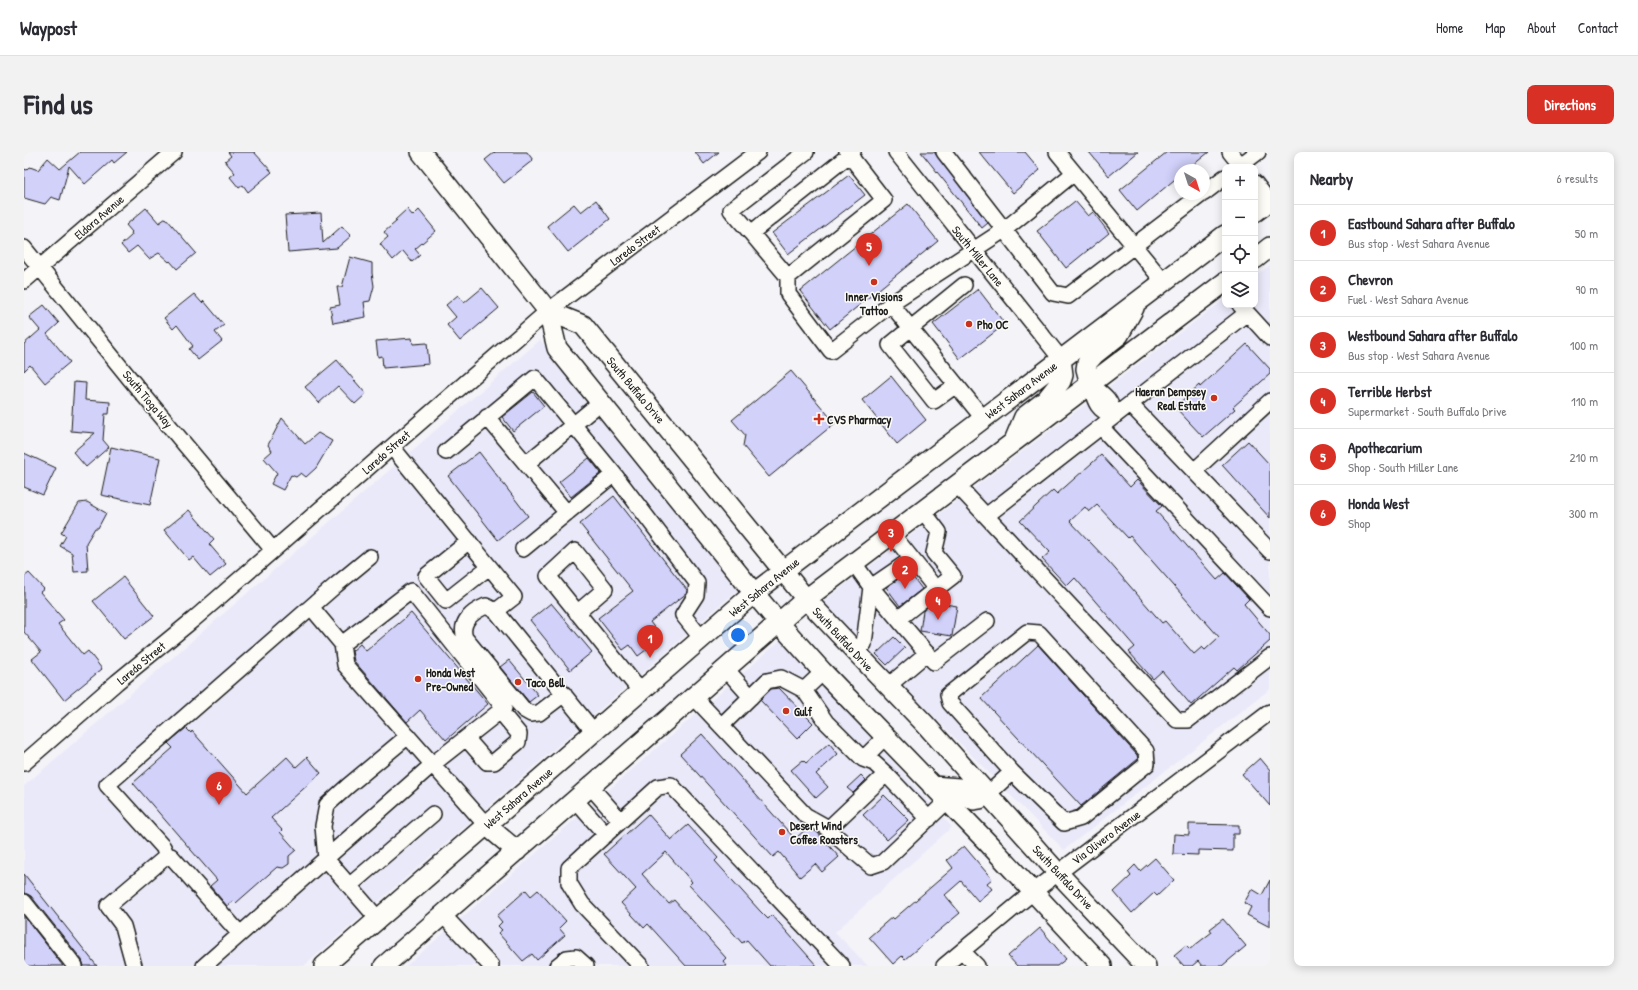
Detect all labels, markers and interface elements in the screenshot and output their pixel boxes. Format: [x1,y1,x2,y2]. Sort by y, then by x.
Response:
text: Waypost [20,15,77,41]
text: Home [1436,18,1463,37]
text: Map [1485,18,1505,37]
text: About [1527,18,1556,37]
text: Contact [1578,18,1618,37]
text: Find us [24,85,93,123]
button: Directions [1527,85,1614,124]
north arrow [1174,164,1210,200]
map controls [1222,164,1258,308]
button: + [1222,164,1258,200]
text: Nearby [1310,167,1353,190]
text: 6 results [1557,169,1598,187]
street label: Eldora Avenue [71,191,128,243]
button: − [1222,200,1258,236]
text: Eastbound Sahara after Buffalo [1348,213,1515,234]
street label: Laredo Street [606,220,664,269]
street label: South Miller Lane [948,222,1008,290]
text: 1 [1321,224,1325,242]
text: 50 m [1575,224,1598,242]
pin: 5 [856,233,882,266]
text: Bus stop · West Sahara Avenue [1348,234,1490,252]
button: locate [1222,236,1258,272]
text: Chevron [1348,269,1393,290]
button: layers [1222,272,1258,308]
marker: Inner Visions Tattoo [869,277,879,287]
text: 2 [1320,280,1326,298]
text: 90 m [1576,280,1598,298]
place label: Inner Visions Tattoo [845,288,903,319]
text: Fuel · West Sahara Avenue [1348,290,1469,308]
place label: Pho OC [977,316,1009,333]
marker: Pho OC [964,319,974,329]
text: Westbound Sahara after Buffalo [1348,325,1518,346]
text: 3 [1320,336,1326,354]
text: 100 m [1570,336,1598,354]
text: Bus stop · West Sahara Avenue [1348,346,1490,364]
street label: South Buffalo Drive [603,353,669,427]
street label: West Sahara Avenue [981,357,1061,423]
street label: South Tioga Way [119,367,177,431]
text: Terrible Herbst [1348,381,1431,402]
place label: Haeran Dempsey Real Estate [1135,383,1206,414]
text: 4 [1321,392,1325,410]
text: 110 m [1571,392,1598,410]
marker: Haeran Dempsey Real Estate [1209,393,1219,403]
text: Supermarket · South Buffalo Drive [1348,402,1507,420]
place label: CVS Pharmacy [827,411,891,429]
marker: CVS Pharmacy [814,414,824,424]
street label: Laredo Street [358,426,414,478]
text: Apothecarium [1348,437,1422,458]
text: 5 [1320,448,1326,466]
text: 210 m [1570,448,1598,466]
text: Shop · South Miller Lane [1348,458,1459,476]
text: Honda West [1348,493,1409,514]
text: 6 [1320,504,1326,522]
text: 300 m [1569,504,1598,522]
text: Shop [1348,514,1370,532]
pin: 3 [878,519,904,552]
street label: West Sahara Avenue [725,553,803,621]
pin: 2 [892,556,918,589]
pin: 4 [925,587,951,620]
street label: South Buffalo Drive [809,603,877,675]
pin: 1 [637,625,663,658]
your location [728,625,748,645]
street label: Laredo Street [113,637,170,688]
place label: Honda West Pre-Owned [426,664,476,695]
marker: Honda West Pre-Owned [413,674,423,684]
place label: Taco Bell [525,674,565,691]
marker: Taco Bell [513,677,523,687]
place label: Gulf [794,703,813,720]
marker: Gulf [781,706,791,716]
street label: West Sahara Avenue [480,763,556,833]
pin: 6 [206,772,232,805]
street label: Via Olivero Avenue [1068,806,1144,868]
place label: Desert Wind Coffee Roasters [790,817,858,848]
marker: Desert Wind Coffee Roasters [777,827,787,837]
street label: South Buffalo Drive [1029,841,1097,913]

